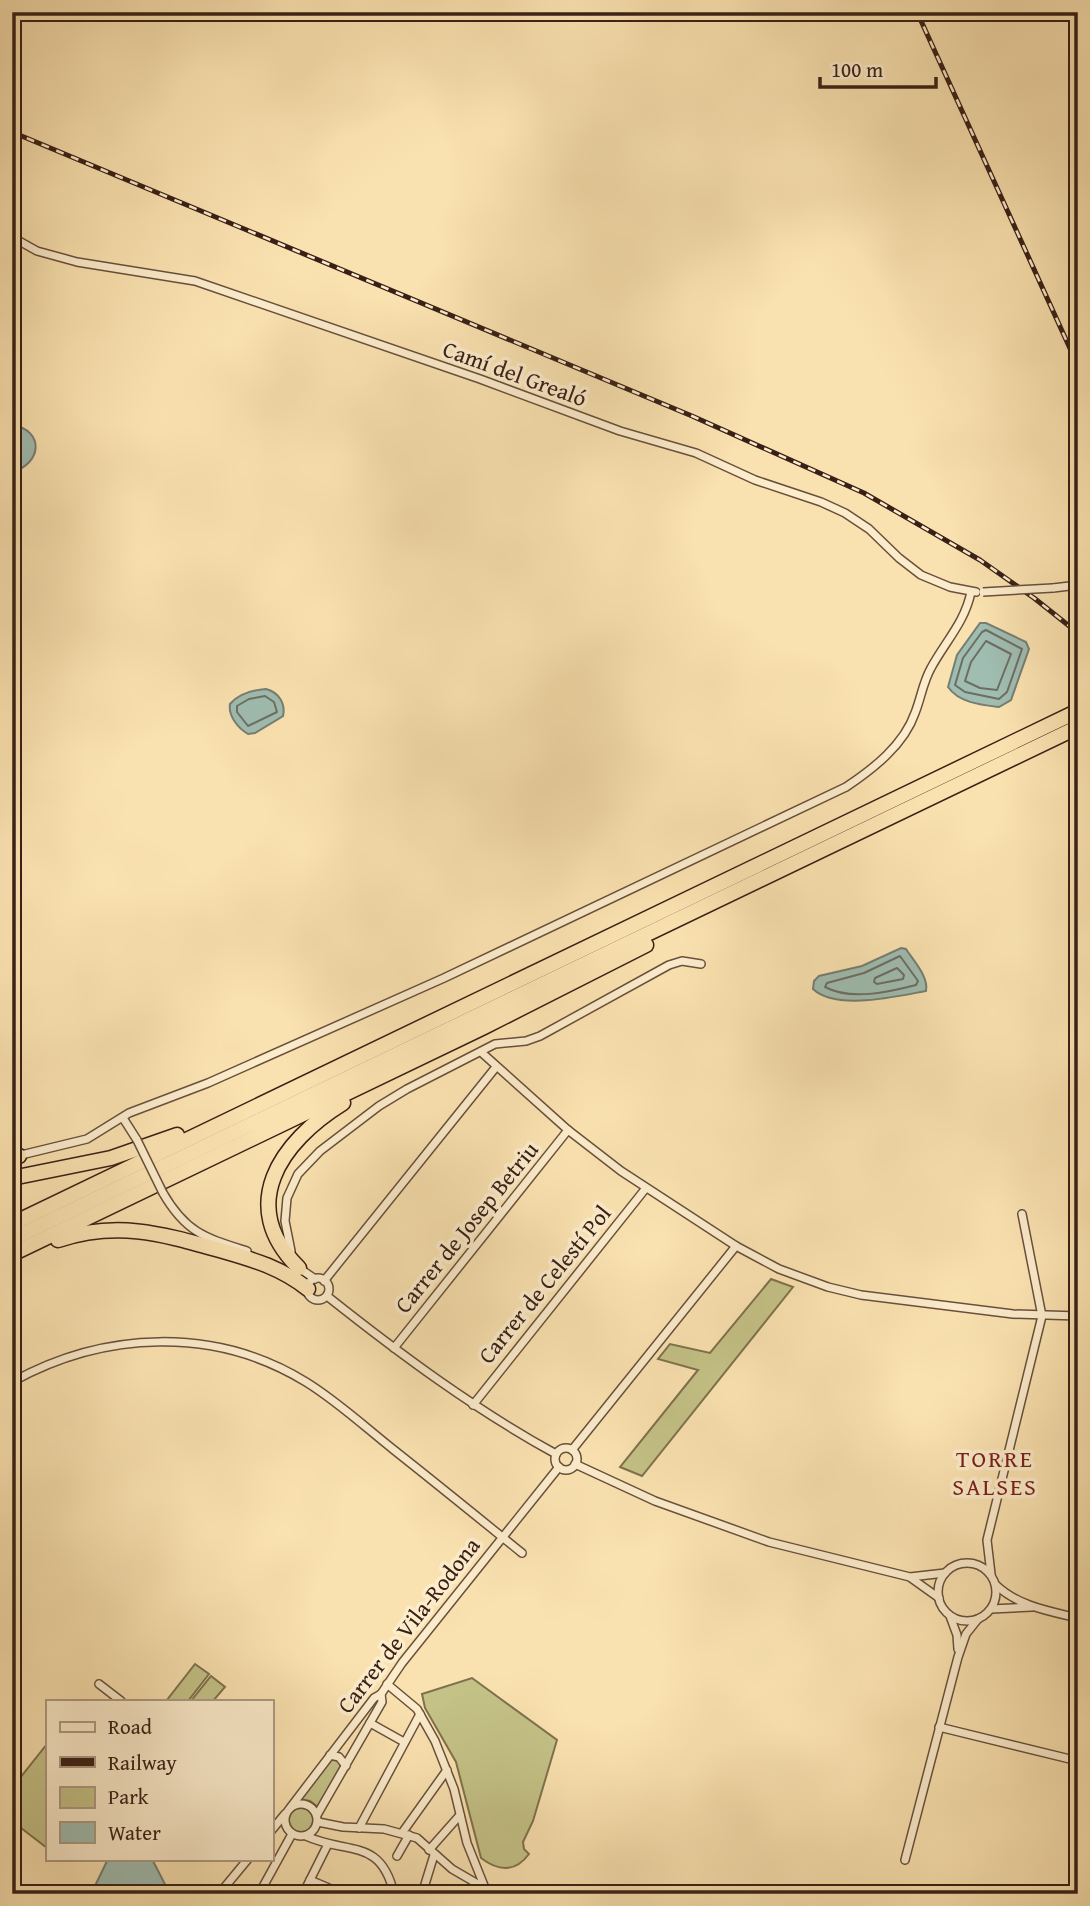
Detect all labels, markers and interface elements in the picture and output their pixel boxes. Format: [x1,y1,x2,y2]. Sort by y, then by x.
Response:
scale bar [820,46,936,90]
text: 100 m [831,54,883,85]
street label: Camí del Grealó [438,332,592,414]
street label: Carrer de Josep Betriu [386,1134,546,1320]
street label: Carrer de Celestí Pol [470,1198,618,1370]
district label: TORRE SALSES [952,1441,1038,1504]
street label: Carrer de Vila-Rodona [329,1530,487,1720]
legend [46,1700,273,1860]
text: Road [108,1711,153,1742]
text: Railway [108,1747,177,1778]
text: Park [108,1781,149,1812]
text: Water [108,1817,161,1848]

